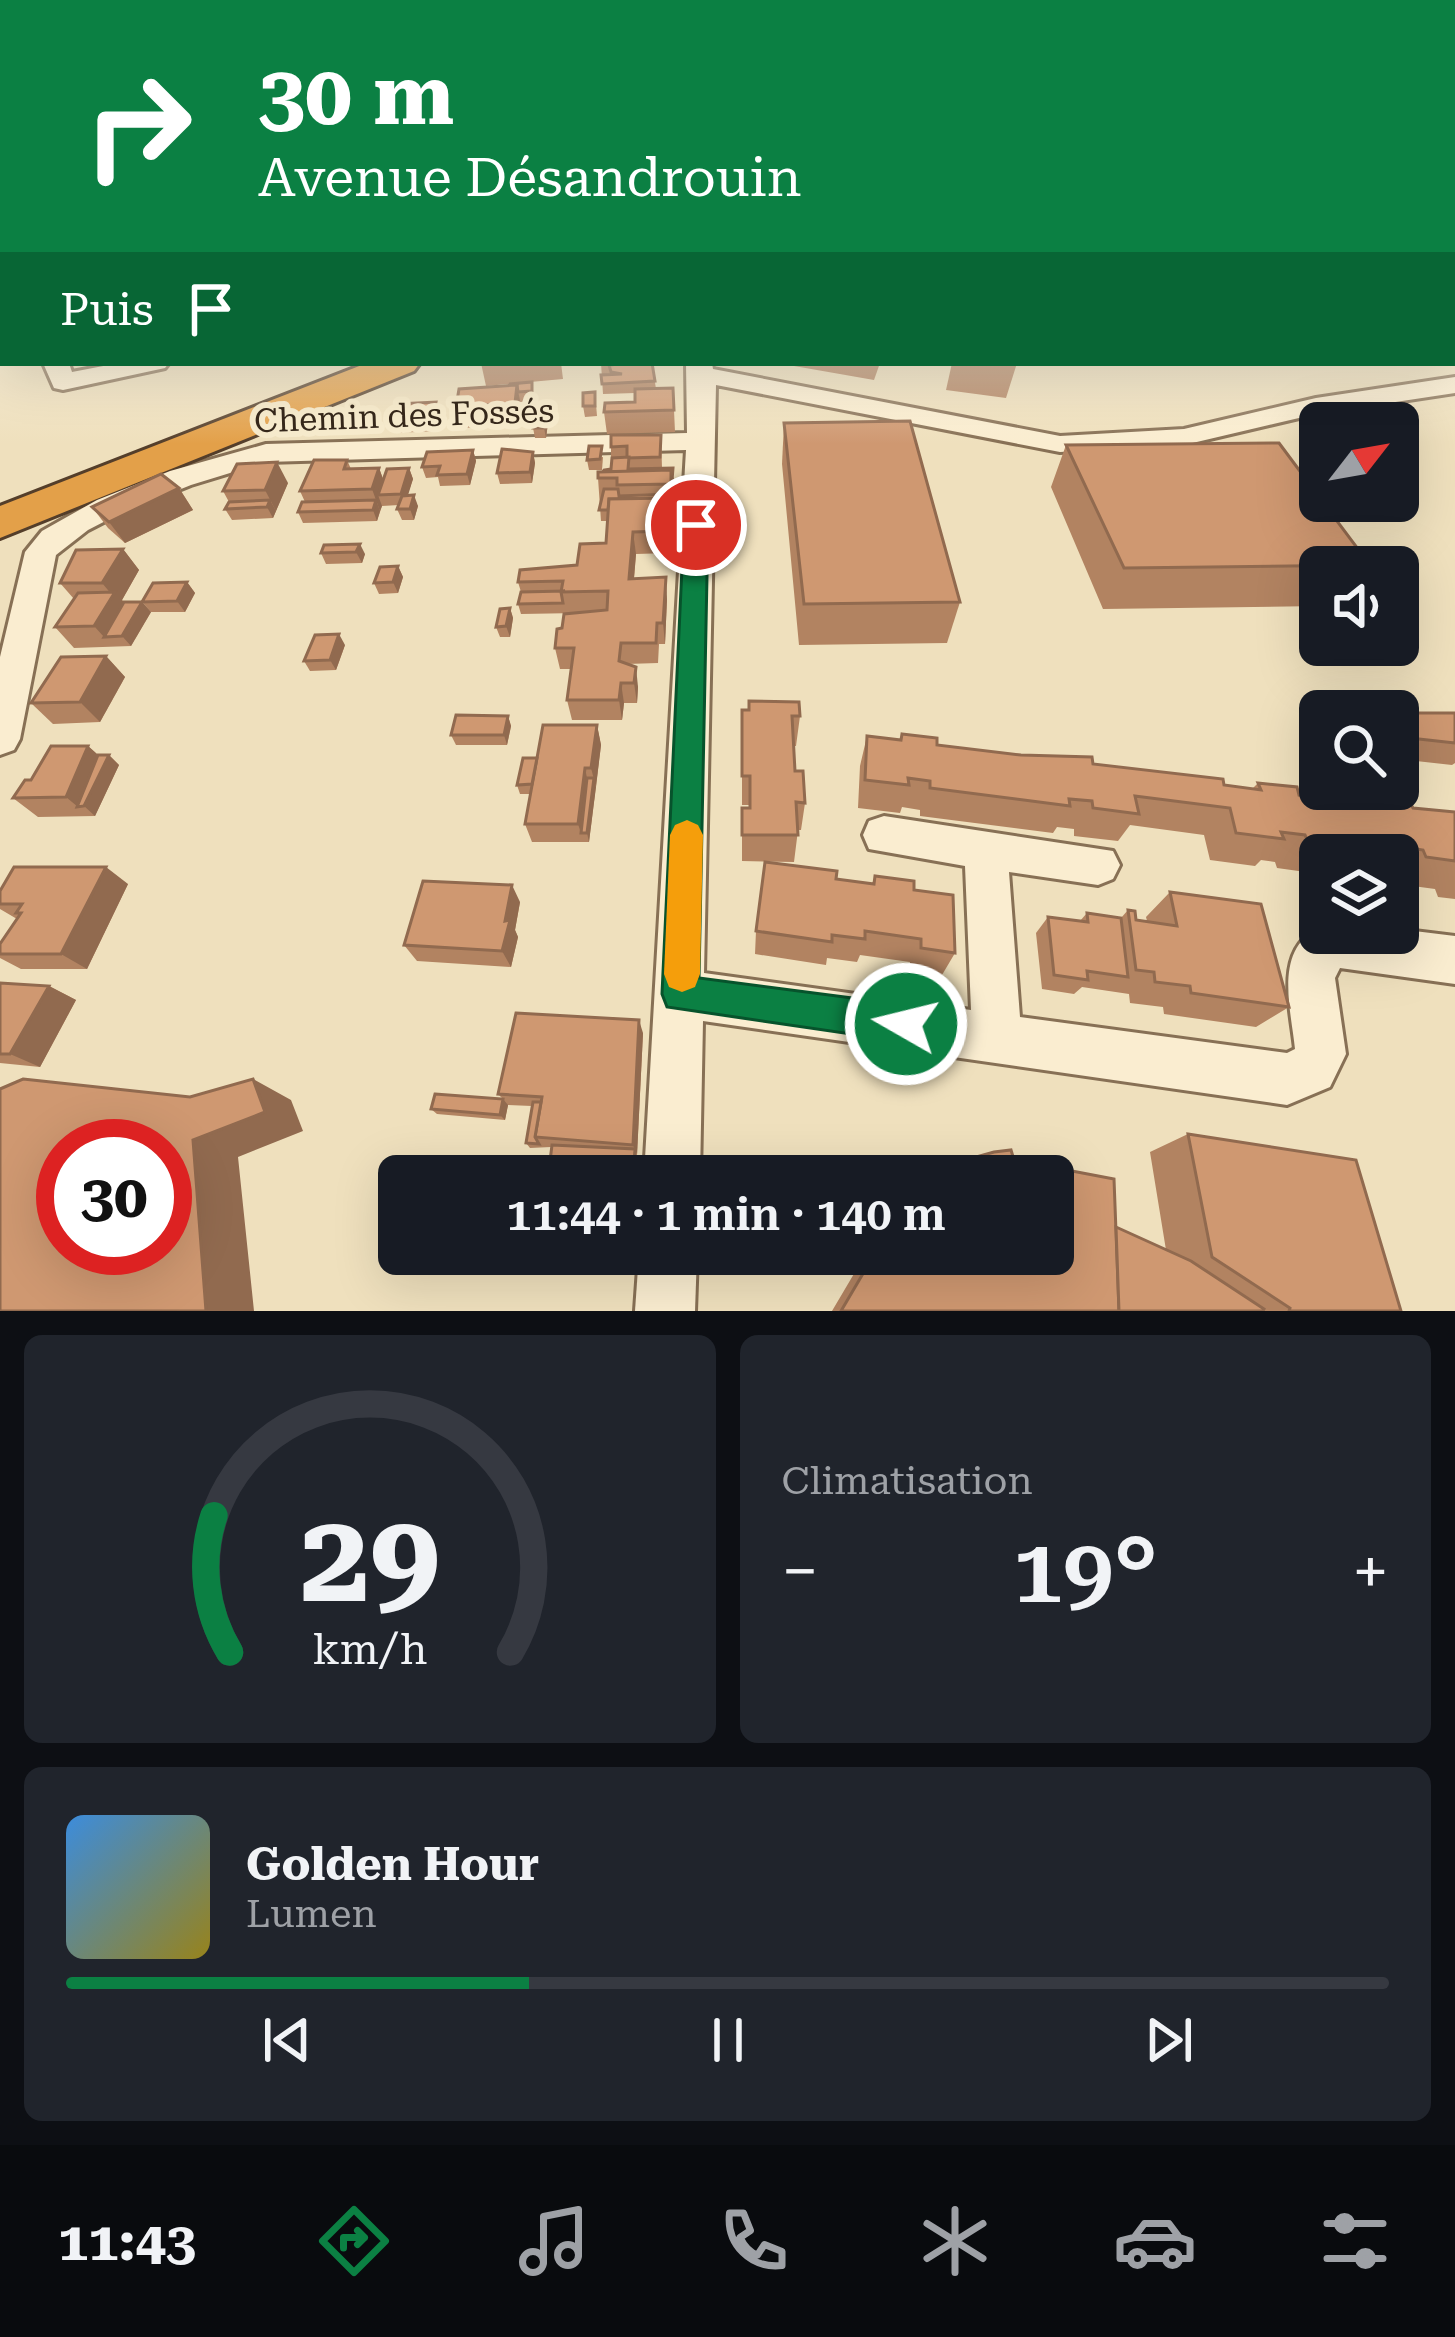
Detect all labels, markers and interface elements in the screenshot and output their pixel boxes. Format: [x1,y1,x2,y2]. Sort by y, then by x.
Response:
text: 30 m [258,46,454,144]
icon: right [60,48,216,204]
text: Avenue Désandrouin [258,146,802,209]
icon: arrive [178,276,244,342]
text: Puis [60,283,154,336]
street label: Chemin des Fossés [253,391,555,440]
north arrow [1299,402,1419,522]
map controls [1299,402,1419,954]
pin [645,474,747,576]
icon: arrive [663,492,729,558]
button: sound [1299,546,1419,666]
button: search [1299,690,1419,810]
button: layers [1299,834,1419,954]
position arrow [843,961,969,1087]
speed limit sign: 30 [36,1119,192,1275]
text: 11:44 · 1 min · 140 m [506,1188,946,1241]
text: Climatisation [782,1458,1033,1504]
text: 29 [300,1485,440,1631]
text: 19° [1013,1519,1158,1624]
text: − [782,1533,818,1610]
text: + [1352,1533,1389,1610]
text: km/h [312,1624,427,1674]
text: Golden Hour [246,1838,539,1891]
text: Lumen [246,1891,377,1937]
icon: previous [254,2007,320,2073]
icon: pause [695,2007,761,2073]
icon: next [1136,2007,1202,2073]
icon: directions [312,2199,396,2283]
icon: music [512,2199,596,2283]
icon: phone [712,2199,796,2283]
icon: climate [913,2199,997,2283]
icon: car [1113,2199,1197,2283]
icon: filters [1313,2199,1397,2283]
text: 11:43 [58,2210,196,2273]

